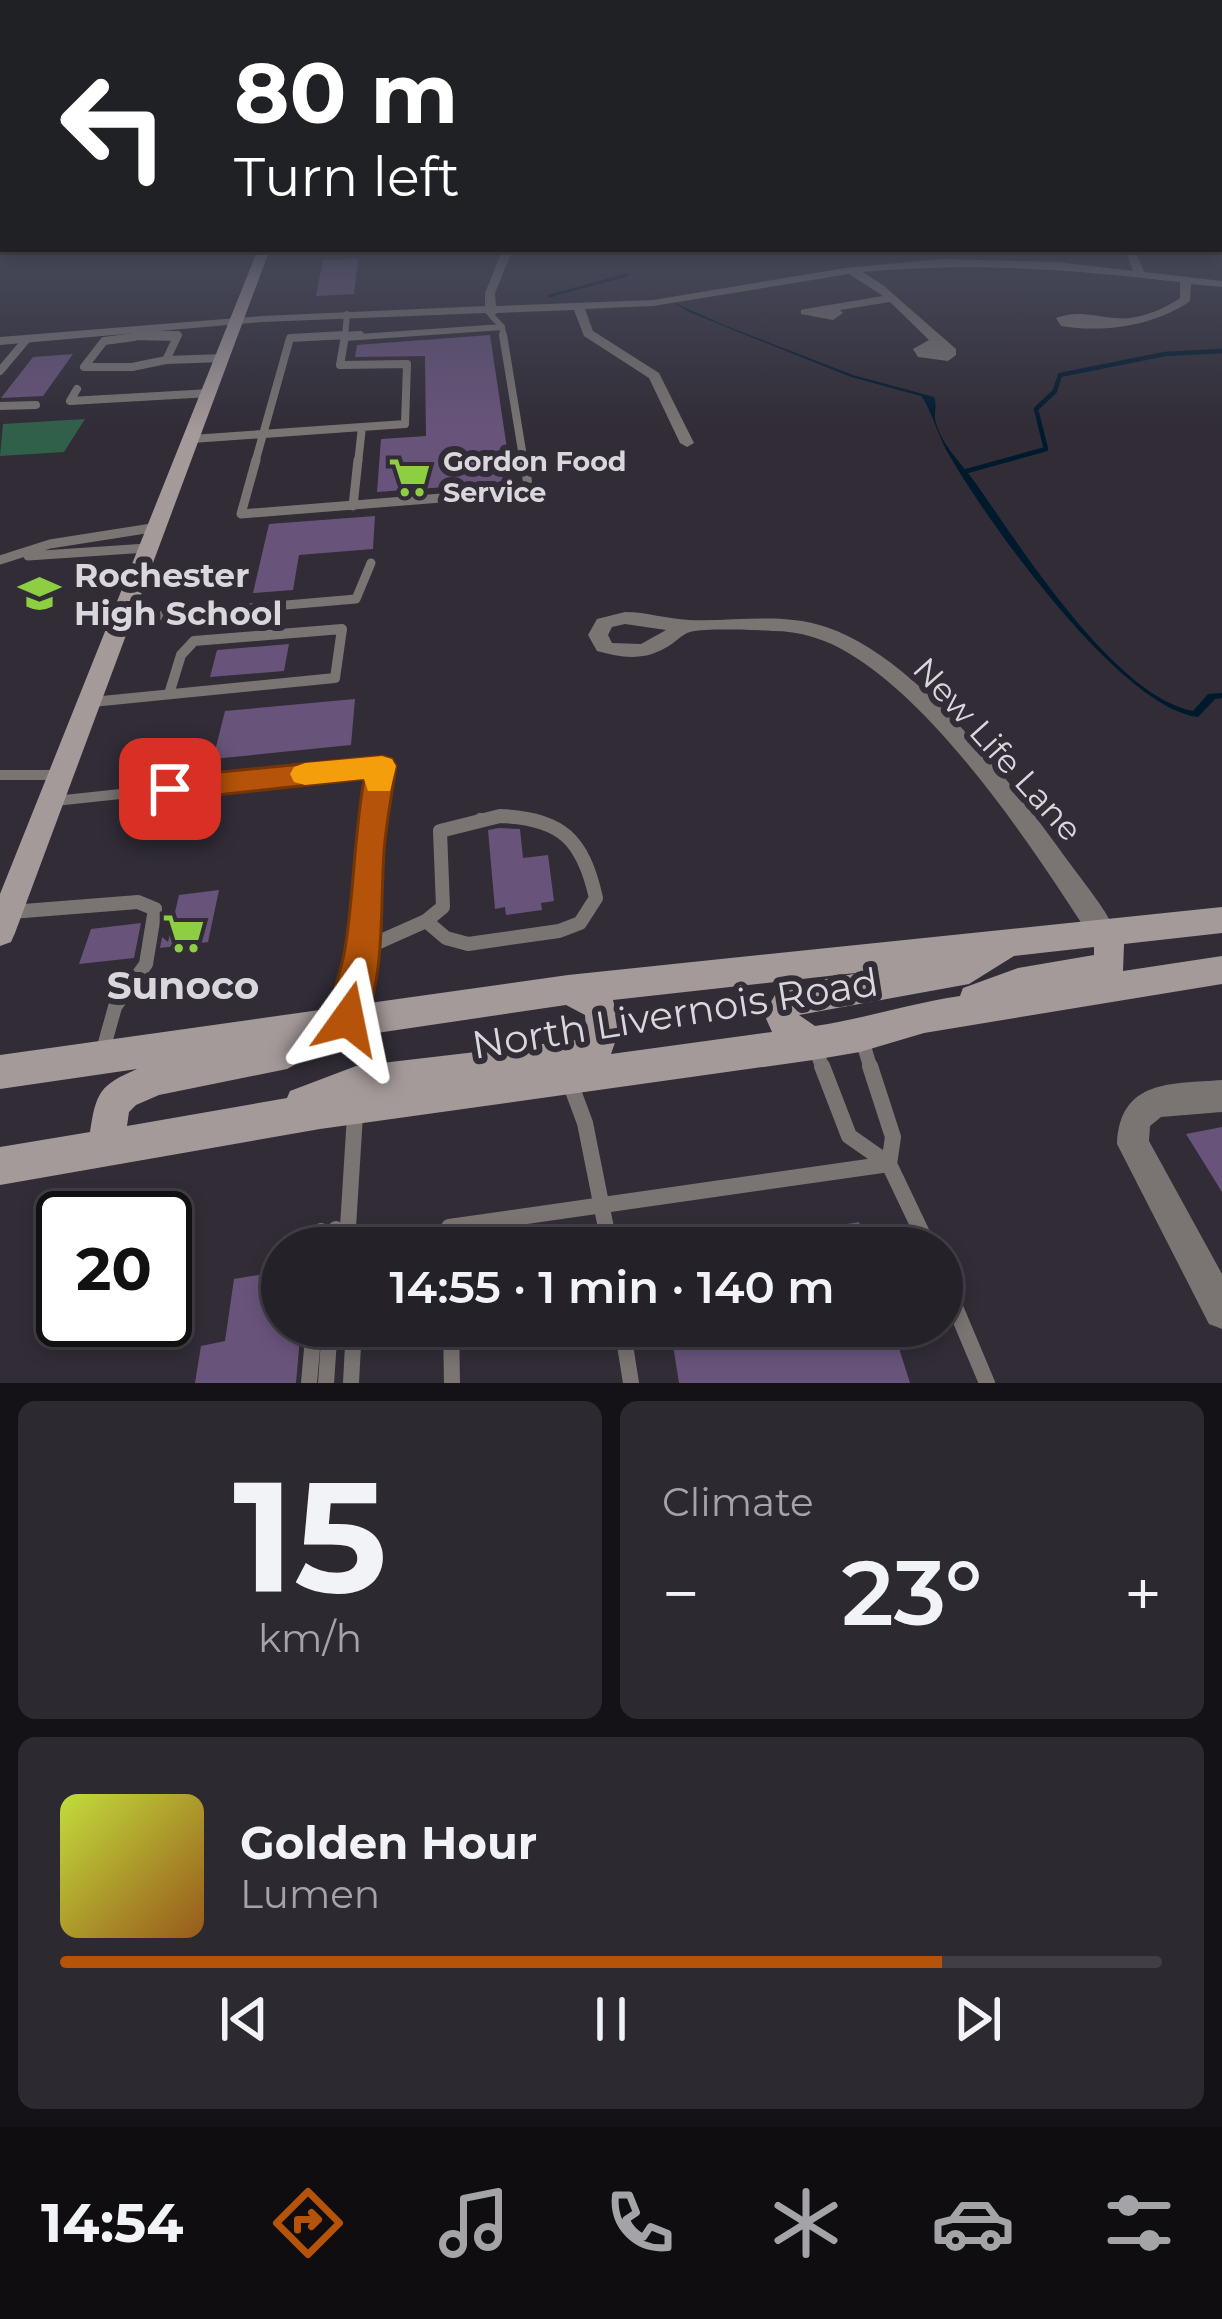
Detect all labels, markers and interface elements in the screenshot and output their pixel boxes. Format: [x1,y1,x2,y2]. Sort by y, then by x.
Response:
text: 80 m [234,42,458,144]
icon: left [36,48,192,204]
text: Turn left [234,144,460,210]
place label: Gordon Food Service [443,445,627,509]
supermarket icon: Gordon Food Service [386,454,432,500]
place label: Rochester High School [74,555,282,633]
school or university icon: Rochester High School [17,571,63,617]
street label: New Life Lane [905,649,1091,849]
pin [119,738,221,840]
icon: arrive [137,756,203,822]
supermarket icon: Sunoco [160,910,206,956]
position arrow [285,956,411,1082]
street label: North Livernois Road [469,957,881,1069]
place label: Sunoco [107,961,259,1009]
speed limit sign: 20 [36,1191,192,1347]
text: 14:55 · 1 min · 140 m [389,1259,835,1314]
text: 15 [233,1441,387,1631]
text: Climate [662,1478,814,1526]
text: 23° [841,1538,983,1648]
text: − [662,1553,700,1634]
text: + [1124,1553,1162,1634]
text: km/h [258,1614,362,1662]
text: Golden Hour [240,1815,537,1870]
text: Lumen [240,1870,380,1918]
icon: previous [211,1986,277,2052]
icon: pause [578,1986,644,2052]
icon: next [945,1986,1011,2052]
icon: directions [266,2181,350,2265]
icon: music [432,2181,516,2265]
icon: phone [598,2181,682,2265]
icon: climate [764,2181,848,2265]
icon: car [931,2181,1015,2265]
icon: filters [1097,2181,1181,2265]
text: 14:54 [41,2190,183,2256]

